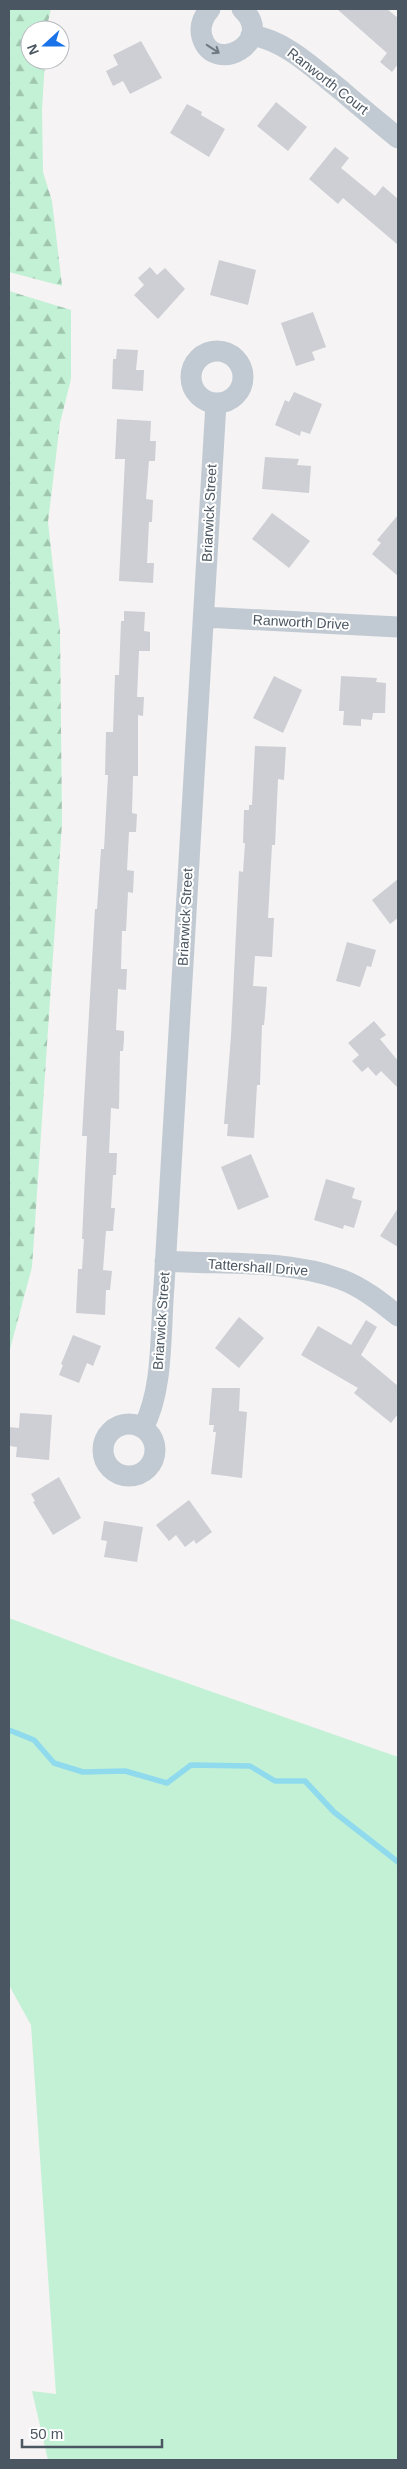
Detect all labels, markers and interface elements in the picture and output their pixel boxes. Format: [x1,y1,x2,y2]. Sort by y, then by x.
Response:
north arrow [20,20,70,70]
text: N [24,42,42,57]
one-way arrow [206,44,220,55]
street label: Ranworth Court [284,45,372,118]
street label: Briarwick Street [198,464,220,562]
street label: Ranworth Drive [252,611,350,633]
street label: Briarwick Street [174,868,196,966]
street label: Tattershall Drive [207,1256,309,1278]
street label: Briarwick Street [150,1271,172,1370]
scale bar [22,2416,162,2448]
text: 50 m [30,2425,63,2442]

